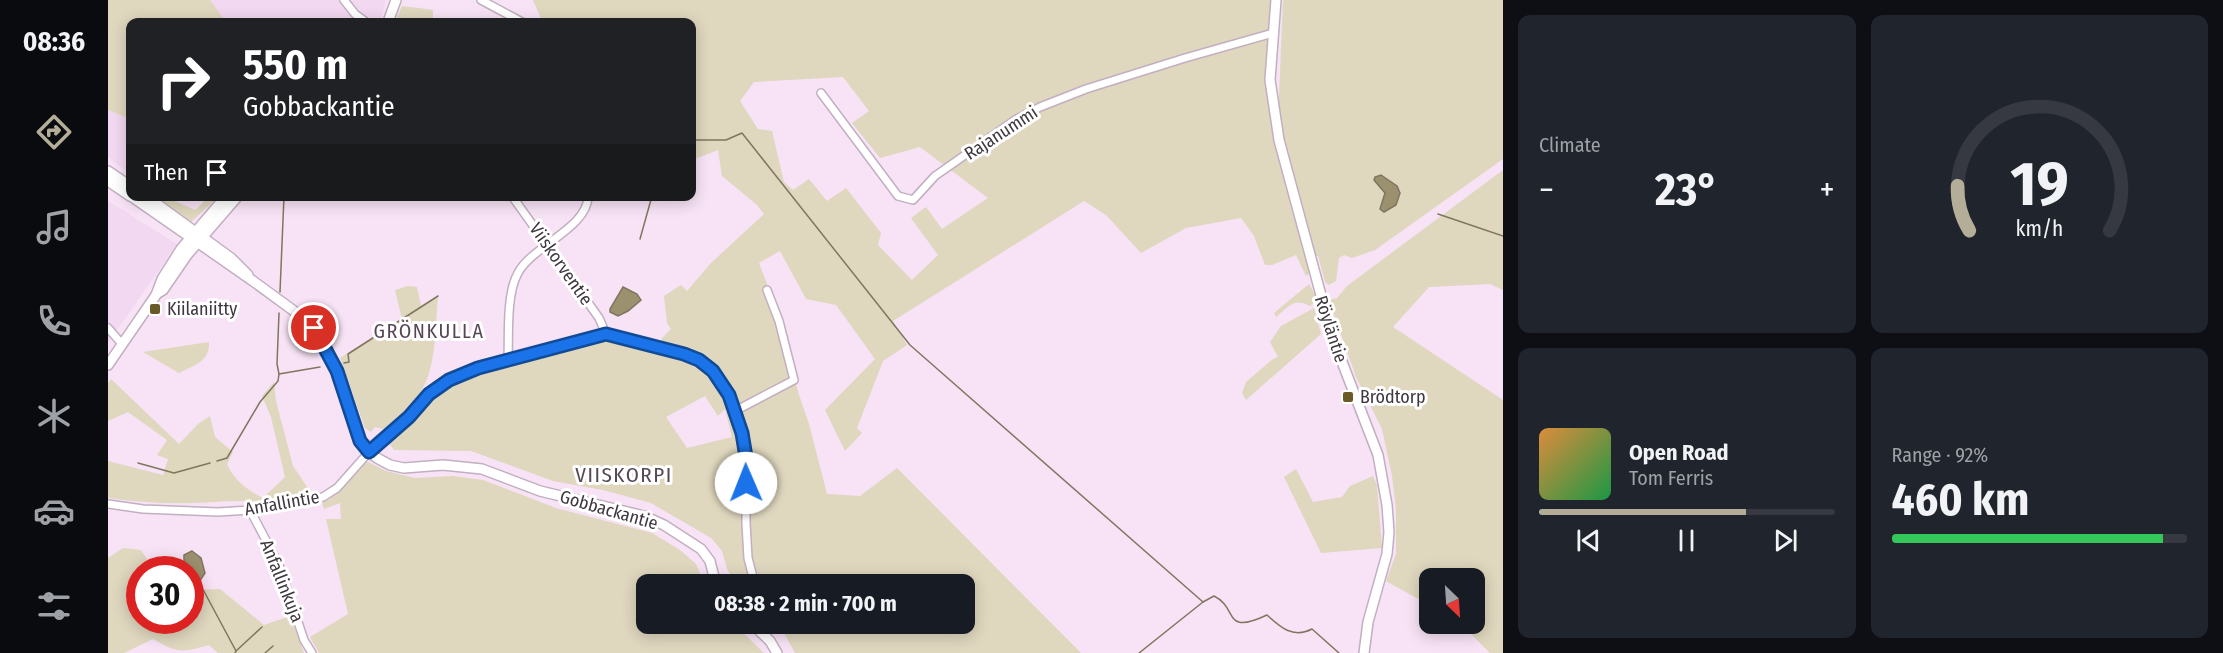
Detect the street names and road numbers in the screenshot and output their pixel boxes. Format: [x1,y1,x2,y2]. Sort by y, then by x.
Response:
street label: Rajanummi [960,101,1042,165]
street label: Viiskorventie [525,219,597,310]
street label: Röyläntie [1310,293,1352,365]
street label: Gobbackantie [557,485,661,535]
street label: Anfallintie [243,486,321,520]
street label: Anfallinkuja [255,536,309,626]

